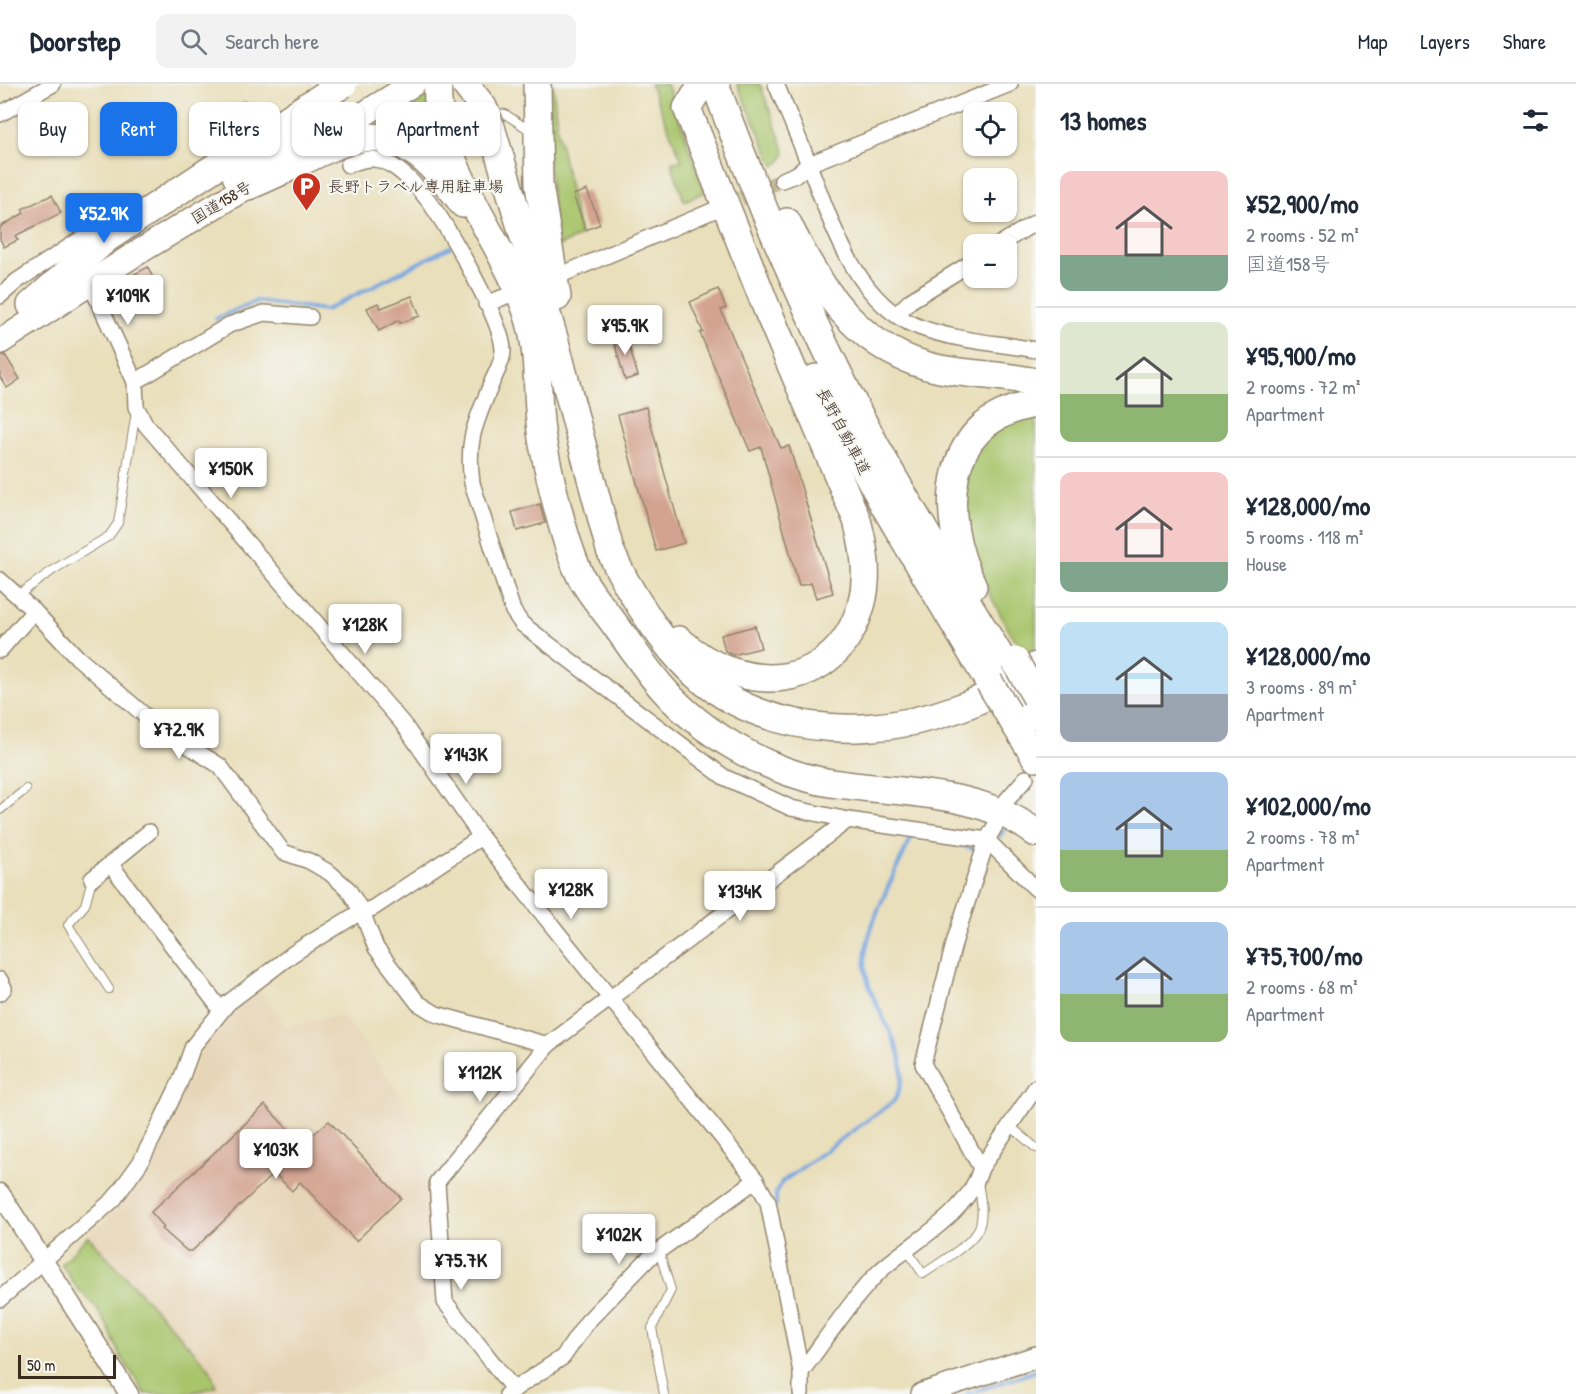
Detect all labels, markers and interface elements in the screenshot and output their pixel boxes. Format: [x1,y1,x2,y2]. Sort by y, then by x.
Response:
search box [156,14,576,68]
text: Doorstep [30,22,120,60]
icon: search [177,25,210,58]
text: Search here [225,26,319,56]
text: Map [1358,27,1387,56]
text: Layers [1420,27,1470,56]
text: Share [1503,27,1546,56]
chip: Buy [18,102,88,156]
chip: Rent [100,102,177,156]
chip: Filters [189,102,280,156]
chip: New [292,102,364,156]
chip: Apartment [376,102,500,156]
map controls [963,102,1017,288]
button: locate [963,102,1017,156]
text: 13 homes [1060,103,1147,138]
icon: filters [1519,104,1552,137]
button: + [963,168,1017,222]
parking icon: 長野トラベル専用駐車場 [291,170,323,212]
street label: 国道158号 [186,175,256,229]
place label: 長野トラベル専用駐車場 [328,175,504,197]
text: ¥52,900/mo [1246,186,1358,221]
pin: ¥52.9K [55,193,153,244]
icon: home [1108,195,1180,267]
text: ¥52.9K [79,199,129,226]
text: 2 rooms · 52 m² [1246,221,1359,248]
button: − [963,234,1017,288]
text: 国道158号 [1246,250,1330,277]
pin: ¥109K [86,275,170,326]
text: ¥109K [106,281,150,308]
pin: ¥95.9K [576,305,674,356]
text: ¥95.9K [601,311,649,338]
text: ¥95,900/mo [1246,338,1356,373]
icon: home [1108,346,1180,418]
text: 2 rooms · 72 m² [1246,373,1360,400]
street label: 長野自動車道 [812,383,876,479]
text: Apartment [1246,400,1324,427]
pin: ¥150K [189,448,273,499]
text: ¥150K [209,454,253,481]
text: ¥128,000/mo [1246,488,1370,523]
icon: home [1108,496,1180,568]
text: 5 rooms · 118 m² [1246,523,1363,550]
text: House [1246,550,1287,577]
pin: ¥128K [323,604,407,655]
text: ¥128K [342,610,388,637]
text: ¥128,000/mo [1246,638,1370,673]
icon: home [1108,646,1180,718]
text: 3 rooms · 89 m² [1246,673,1357,700]
text: Apartment [1246,700,1324,727]
pin: ¥72.9K [130,709,228,760]
text: ¥72.9K [154,715,204,742]
pin: ¥143K [424,734,508,785]
text: ¥143K [444,740,488,767]
text: ¥102,000/mo [1246,788,1371,823]
icon: home [1108,796,1180,868]
text: 2 rooms · 78 m² [1246,823,1360,850]
text: Apartment [1246,850,1324,877]
pin: ¥128K [529,869,613,920]
pin: ¥134K [698,871,782,922]
text: ¥128K [548,875,594,902]
text: ¥134K [718,877,762,904]
text: ¥75,700/mo [1246,938,1363,973]
icon: home [1108,946,1180,1018]
text: 2 rooms · 68 m² [1246,973,1358,1000]
text: Apartment [1246,1000,1324,1027]
pin: ¥112K [438,1052,522,1103]
text: ¥112K [458,1058,502,1085]
pin: ¥103K [234,1129,318,1180]
text: ¥103K [254,1135,298,1162]
pin: ¥102K [577,1214,661,1265]
text: ¥102K [596,1220,642,1247]
pin: ¥75.7K [412,1240,510,1291]
text: ¥75.7K [435,1246,487,1273]
scale bar [18,1352,116,1380]
text: 50 m [27,1354,56,1376]

